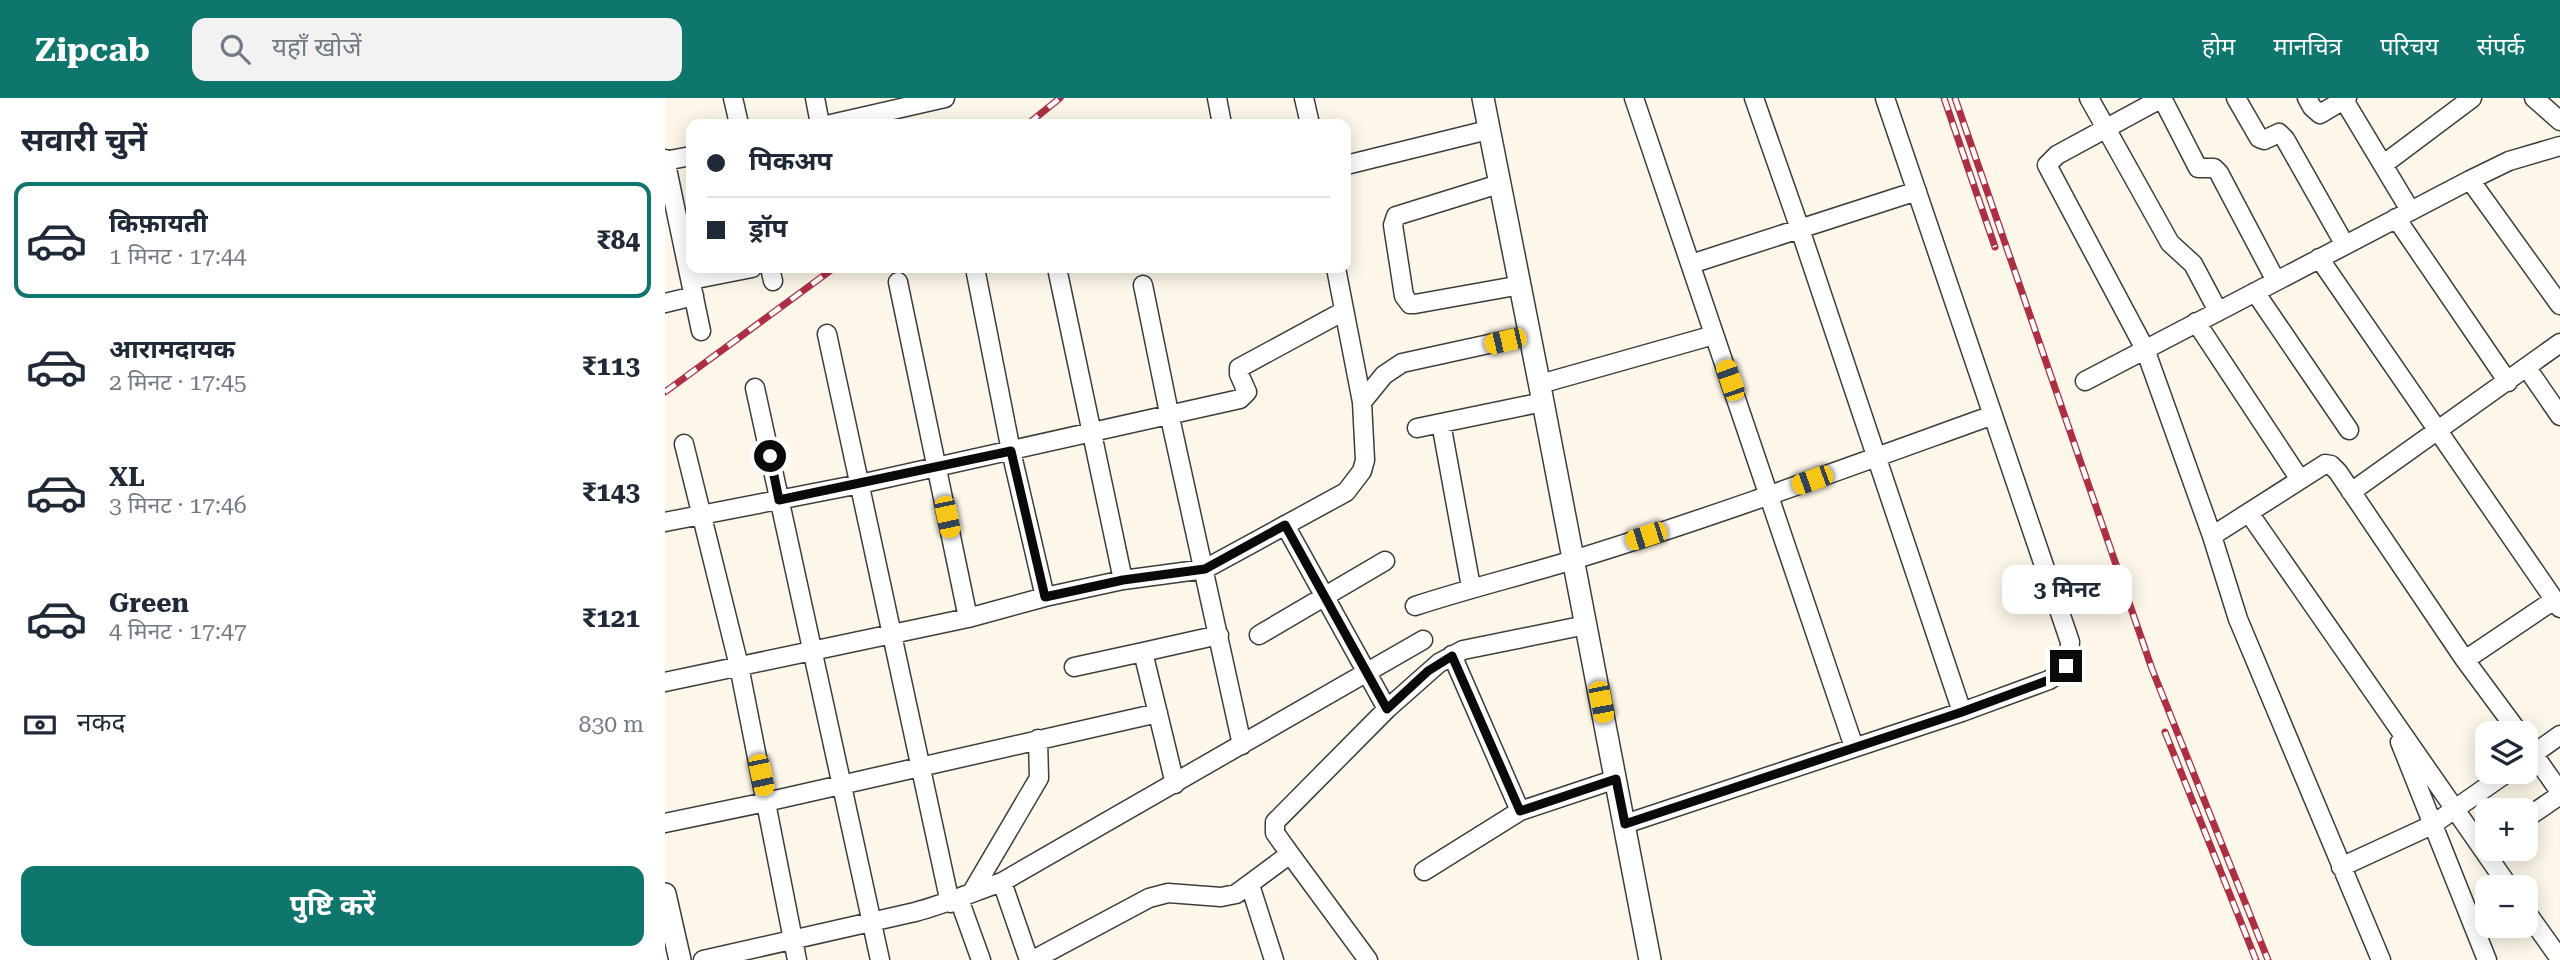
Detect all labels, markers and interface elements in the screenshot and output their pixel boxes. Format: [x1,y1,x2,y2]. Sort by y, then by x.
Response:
search box [192,18,682,81]
text: Zipcab [35,30,150,69]
icon: search [216,30,254,68]
text: यहाँ खोजें [272,32,361,62]
text: होम [2202,33,2235,61]
text: मानचित्र [2273,33,2342,61]
text: परिचय [2380,33,2439,61]
text: संपर्क [2477,33,2525,61]
text: सवारी चुनें [21,121,147,159]
text: पिकअप [749,146,832,176]
text: किफ़ायती [109,208,208,238]
icon: car [25,209,88,272]
text: ड्रॉप [749,213,787,243]
text: ₹84 [596,225,640,255]
text: 1 मिनट · 17:44 [109,243,247,270]
car [1483,326,1528,356]
text: आरामदायक [109,334,235,364]
icon: car [25,335,88,398]
text: ₹113 [582,351,640,381]
car [1714,357,1747,403]
text: 2 मिनट · 17:45 [109,369,247,396]
route start [754,440,786,472]
icon: car [25,461,88,524]
text: XL [109,462,145,492]
car [1789,463,1836,497]
text: ₹143 [582,477,640,507]
text: 3 मिनट · 17:46 [109,492,247,519]
car [933,494,962,540]
car [1623,520,1670,552]
callout: 3 मिनट [2001,564,2131,614]
text: 3 मिनट [2034,576,2100,603]
icon: car [25,587,88,650]
text: Green [109,588,189,618]
text: ₹121 [582,603,640,633]
text: 4 मिनट · 17:47 [109,618,247,645]
route end [2050,650,2082,682]
car [1587,679,1616,725]
icon: cash [21,706,59,744]
text: नकद [77,707,125,737]
text: 830 m [579,711,644,738]
map controls [2475,721,2538,938]
button: layers [2475,721,2538,784]
car [747,752,776,798]
button: + [2475,798,2538,861]
button: पुष्टि करें [21,866,644,946]
button: − [2475,875,2538,938]

